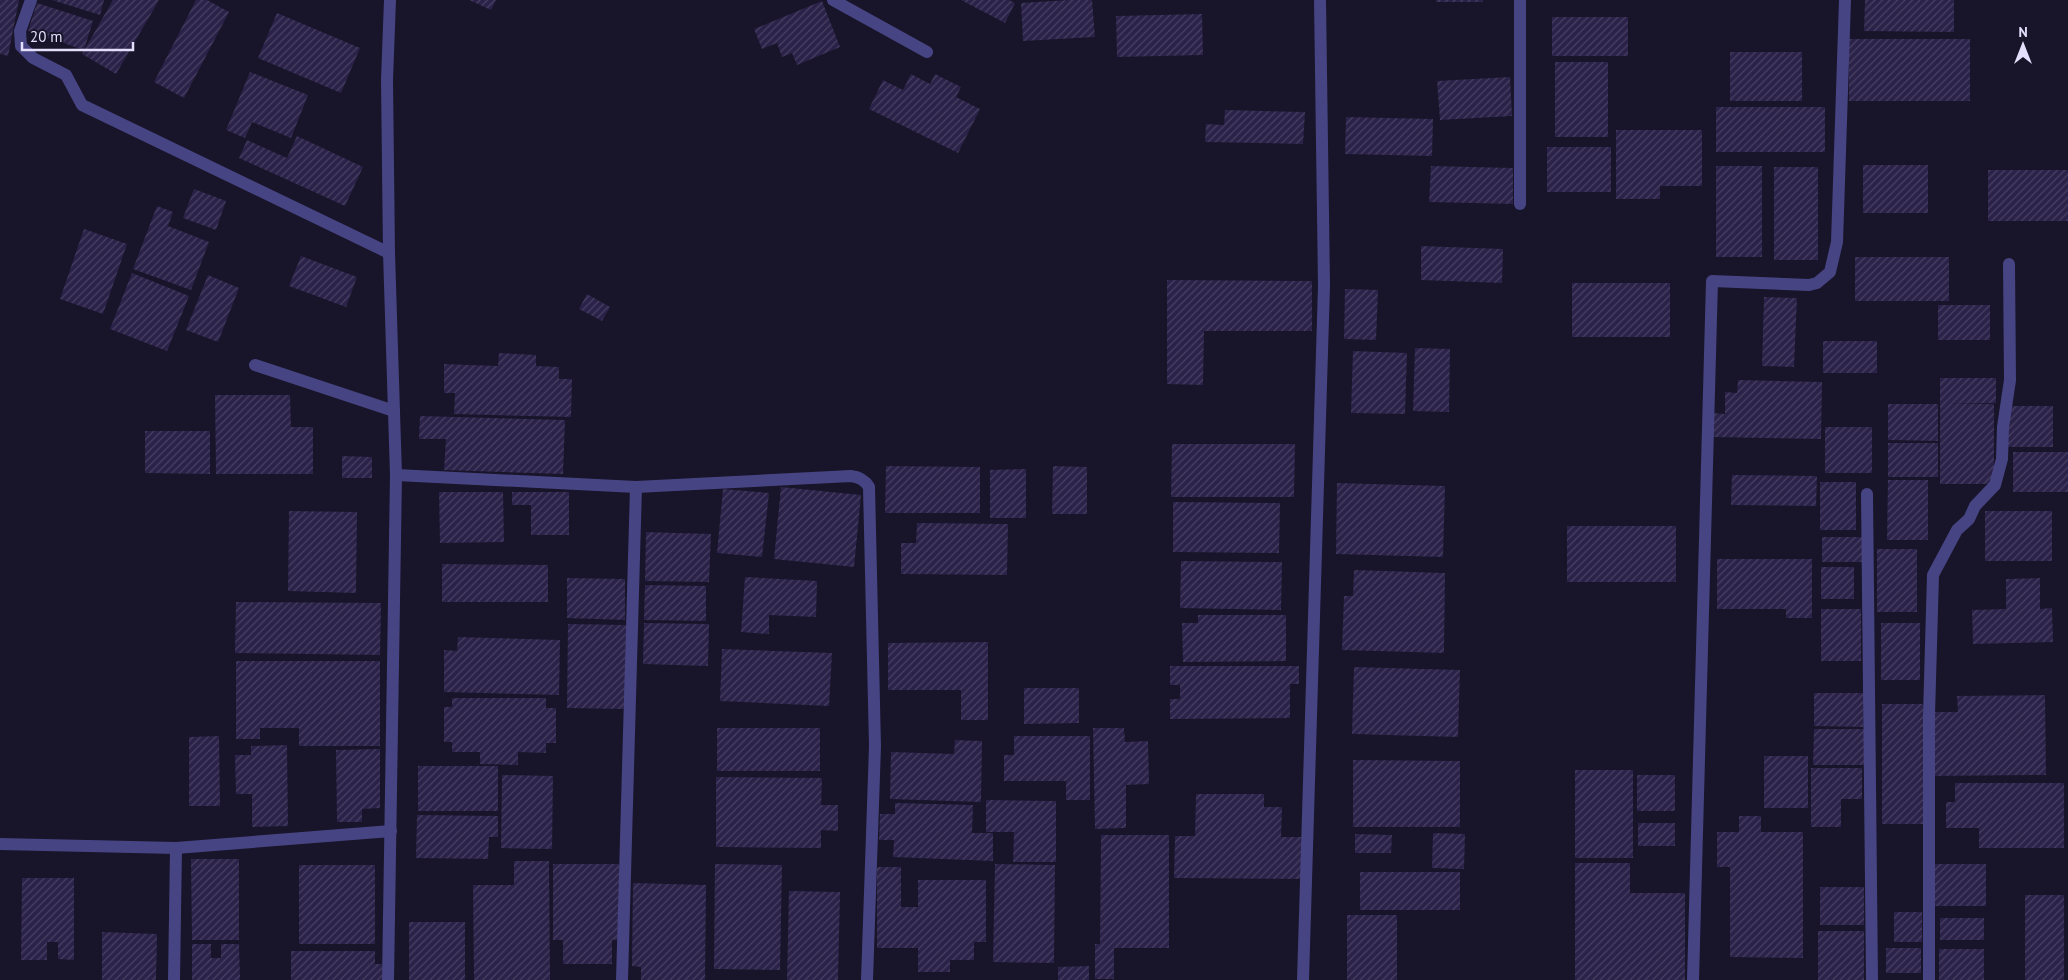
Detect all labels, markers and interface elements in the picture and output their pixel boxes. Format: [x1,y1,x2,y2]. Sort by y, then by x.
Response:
scale bar [22,20,134,52]
north arrow [1998,20,2048,70]
text: N [2018,23,2028,41]
text: 20 m [30,27,63,46]

